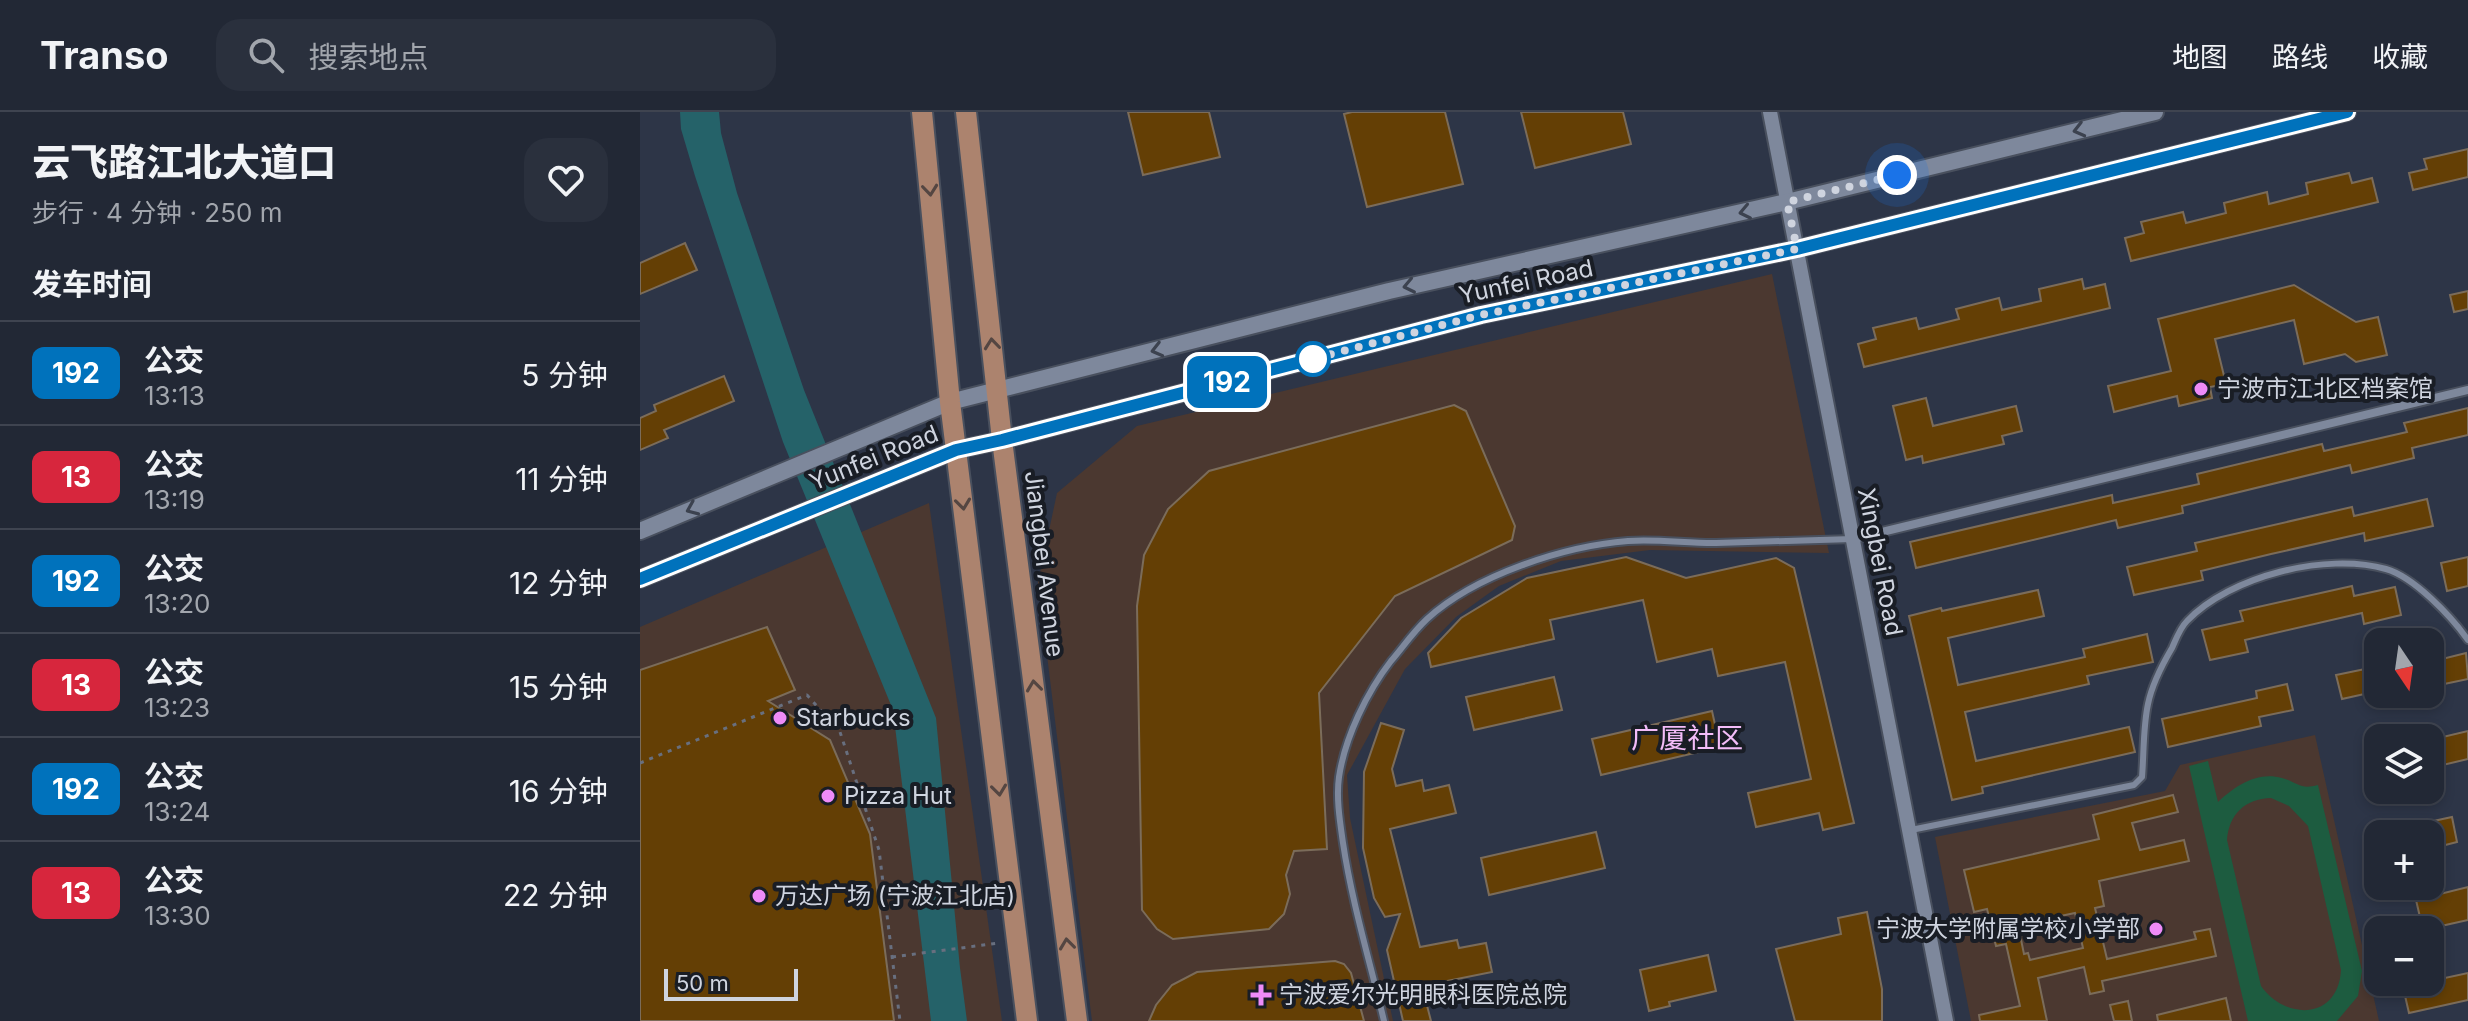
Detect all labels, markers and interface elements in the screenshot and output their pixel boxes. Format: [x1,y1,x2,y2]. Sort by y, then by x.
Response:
search box [216,19,776,91]
text: Transo [40,32,168,78]
icon: search [244,33,288,77]
text: 搜索地点 [308,39,428,75]
text: 地图 [2172,40,2228,74]
text: 路线 [2272,40,2328,74]
text: 收藏 [2372,40,2428,74]
one-way arrow [2073,121,2087,138]
button: heart [524,138,608,222]
text: 云飞路江北大道口 [32,139,336,185]
your location [1877,155,1917,195]
one-way arrow [921,184,938,197]
text: 步行 · 4 分钟 · 250 m [32,197,283,228]
one-way arrow [1739,203,1753,220]
street label: Yunfei Road [1456,253,1596,310]
text: 发车时间 [32,266,152,302]
one-way arrow [1403,277,1417,294]
one-way arrow [983,337,1000,350]
one-way arrow [1151,340,1165,357]
text: 公交 [144,342,204,378]
unlabelled marker [1296,342,1330,376]
text: 192 [52,356,100,390]
line badge: 192 [1181,356,1273,408]
text: 5 分钟 [521,357,608,393]
text: 192 [1203,365,1251,399]
place label: 宁波市江北区档案馆 [2217,374,2433,403]
text: 13:13 [144,380,205,411]
marker: 宁波市江北区档案馆 [2192,380,2210,398]
street label: Yunfei Road [805,419,942,497]
text: 公交 [144,446,204,482]
text: 13 [61,460,91,494]
text: 11 分钟 [515,461,608,497]
street label: Jiangbei Avenue [1019,469,1070,659]
text: 13:19 [144,484,205,515]
street label: Xingbei Road [1852,485,1909,638]
one-way arrow [954,497,971,511]
one-way arrow [686,500,700,516]
text: 公交 [144,550,204,586]
text: 192 [52,564,100,598]
text: 12 分钟 [509,565,608,601]
text: 13:20 [144,588,210,619]
north arrow [2364,628,2444,708]
map controls [2364,628,2444,996]
text: 公交 [144,654,204,690]
text: 13 [61,668,91,702]
text: 15 分钟 [509,669,608,705]
one-way arrow [1026,679,1043,693]
text: 13:23 [144,692,210,723]
place label: Starbucks [796,703,911,732]
marker: Starbucks [771,709,789,727]
district label: 广厦社区 [1631,721,1743,755]
button: layers [2364,724,2444,804]
text: 公交 [144,758,204,794]
text: 192 [52,772,100,806]
text: 16 分钟 [509,773,608,809]
place label: Pizza Hut [844,781,952,810]
one-way arrow [990,784,1007,797]
marker: Pizza Hut [819,787,837,805]
text: 13:24 [144,796,210,827]
button: + [2364,820,2444,900]
text: 公交 [144,862,204,898]
text: 13 [61,876,91,910]
text: 22 分钟 [503,877,608,913]
place label: 万达广场 (宁波江北店) [775,881,1015,910]
marker: 万达广场 (宁波江北店) [750,887,768,905]
text: 13:30 [144,900,211,931]
place label: 宁波大学附属学校小学部 [1876,914,2140,943]
button: − [2364,916,2444,996]
marker: 宁波大学附属学校小学部 [2147,920,2165,938]
one-way arrow [1059,937,1076,950]
scale bar [664,965,798,1001]
text: 50 m [676,970,729,996]
place label: 宁波爱尔光明眼科医院总院 [1279,980,1567,1009]
marker: 宁波爱尔光明眼科医院总院 [1250,984,1272,1006]

